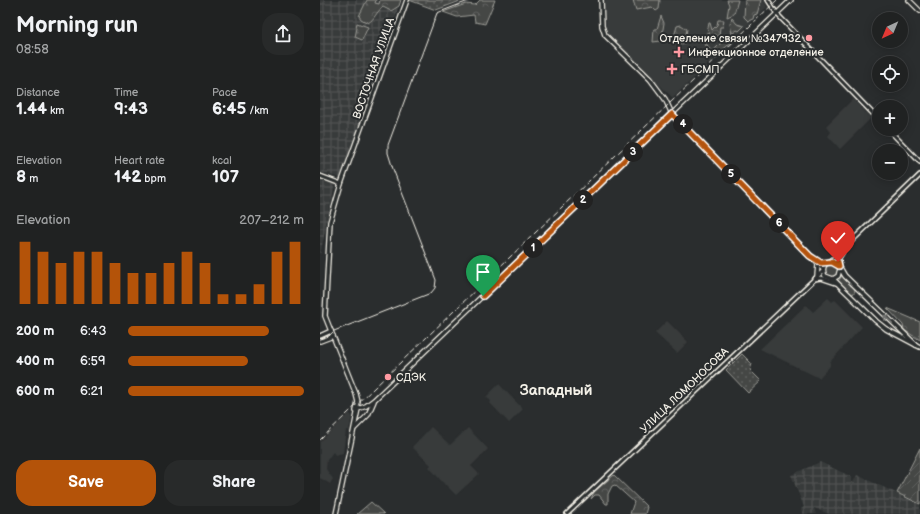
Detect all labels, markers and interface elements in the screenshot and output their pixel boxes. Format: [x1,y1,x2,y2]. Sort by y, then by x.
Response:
text: Morning run [16,12,138,39]
north arrow [872,12,908,48]
map controls [872,12,908,180]
button: share [262,13,304,55]
street label: ВОСТОЧНАЯ УЛИЦА [350,16,397,120]
place label: Отделение связи №347932 [659,32,802,45]
marker: Отделение связи №347932 [804,33,814,43]
text: 08:58 [16,41,49,57]
marker: Инфекционное отделение [673,46,685,58]
place label: Инфекционное отделение [688,46,824,59]
button: locate [872,56,908,92]
marker: ГБСМП [666,63,678,75]
place label: ГБСМП [681,63,720,76]
text: Distance [16,86,60,99]
text: Time [114,86,138,99]
text: Pace [212,86,237,99]
text: 1.44 [16,99,47,119]
text: 9:43 [114,99,148,119]
text: 6:45 [212,99,246,119]
button: + [872,100,908,136]
text: km [47,104,64,117]
text: /km [246,104,269,117]
pin: 4 [673,114,693,134]
text: 4 [680,117,686,130]
pin: 3 [623,142,643,162]
button: − [872,144,908,180]
text: 3 [630,145,636,158]
text: Elevation [16,154,62,167]
text: Heart rate [114,154,165,167]
text: kcal [212,154,232,167]
pin: 5 [721,164,741,184]
text: 8 [16,167,26,187]
text: 142 [114,167,141,187]
text: 107 [212,167,239,187]
text: 5 [728,167,734,180]
text: m [26,172,38,185]
text: bpm [141,172,166,185]
pin: 2 [573,190,593,210]
text: 2 [580,193,586,206]
text: Elevation [16,212,70,228]
text: 207–212 m [239,212,304,228]
pin: 6 [769,213,789,233]
text: 6 [776,216,782,229]
pin [821,221,855,262]
icon: check [827,227,849,249]
pin: 1 [523,238,543,258]
text: 1 [531,241,535,254]
pin [466,255,500,296]
icon: arrive [472,261,494,283]
one-way arrow [883,314,893,324]
text: 200 m [16,323,54,339]
text: 6:43 [80,323,107,339]
street label: УЛИЦА ЛОМОНОСОВА [638,345,731,436]
text: 400 m [16,353,54,369]
text: 6:59 [80,353,106,369]
place label: СДЭК [396,371,427,384]
marker: СДЭК [383,372,393,382]
district label: Западный [520,381,592,400]
text: 600 m [16,383,55,399]
text: 6:21 [80,383,103,399]
button: Save [16,460,156,506]
button: Share [164,460,304,506]

